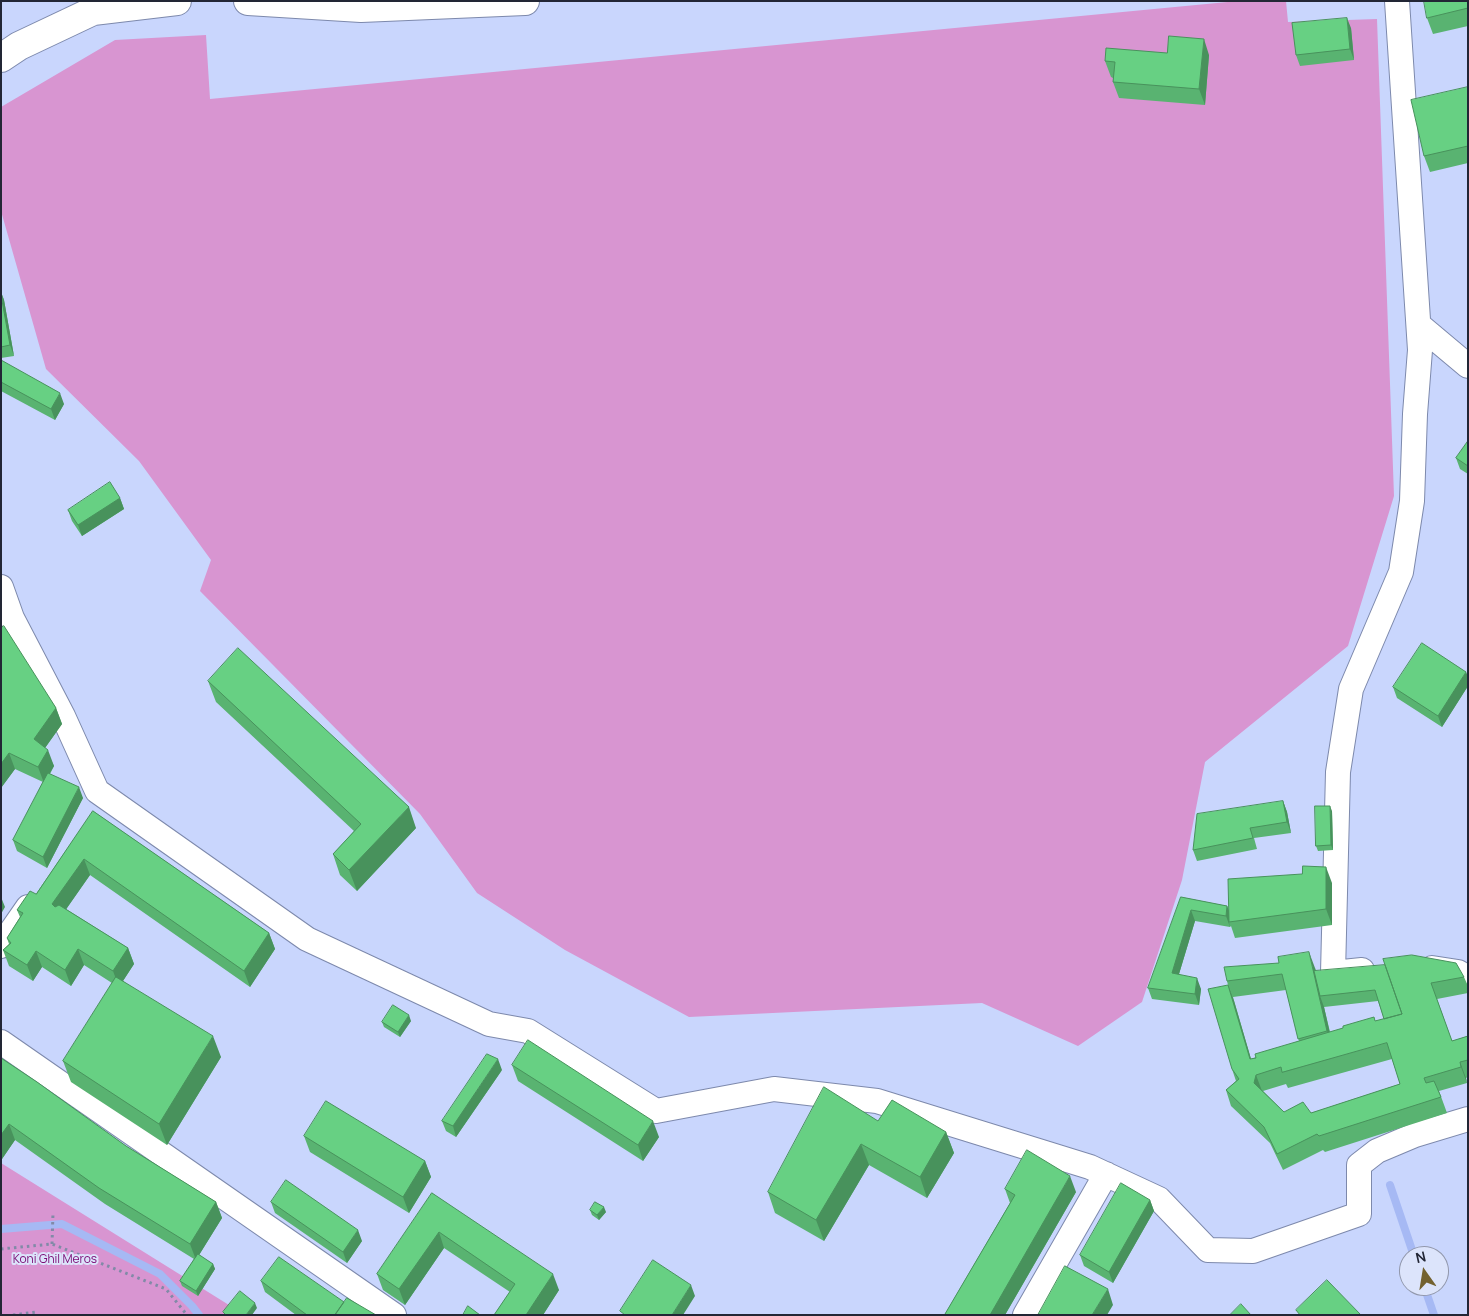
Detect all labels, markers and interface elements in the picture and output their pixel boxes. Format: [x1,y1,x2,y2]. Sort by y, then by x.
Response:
north arrow [1399,1246,1449,1296]
text: N [1414,1246,1428,1267]
park label: Koni Ghil Meros [13,1253,97,1267]

